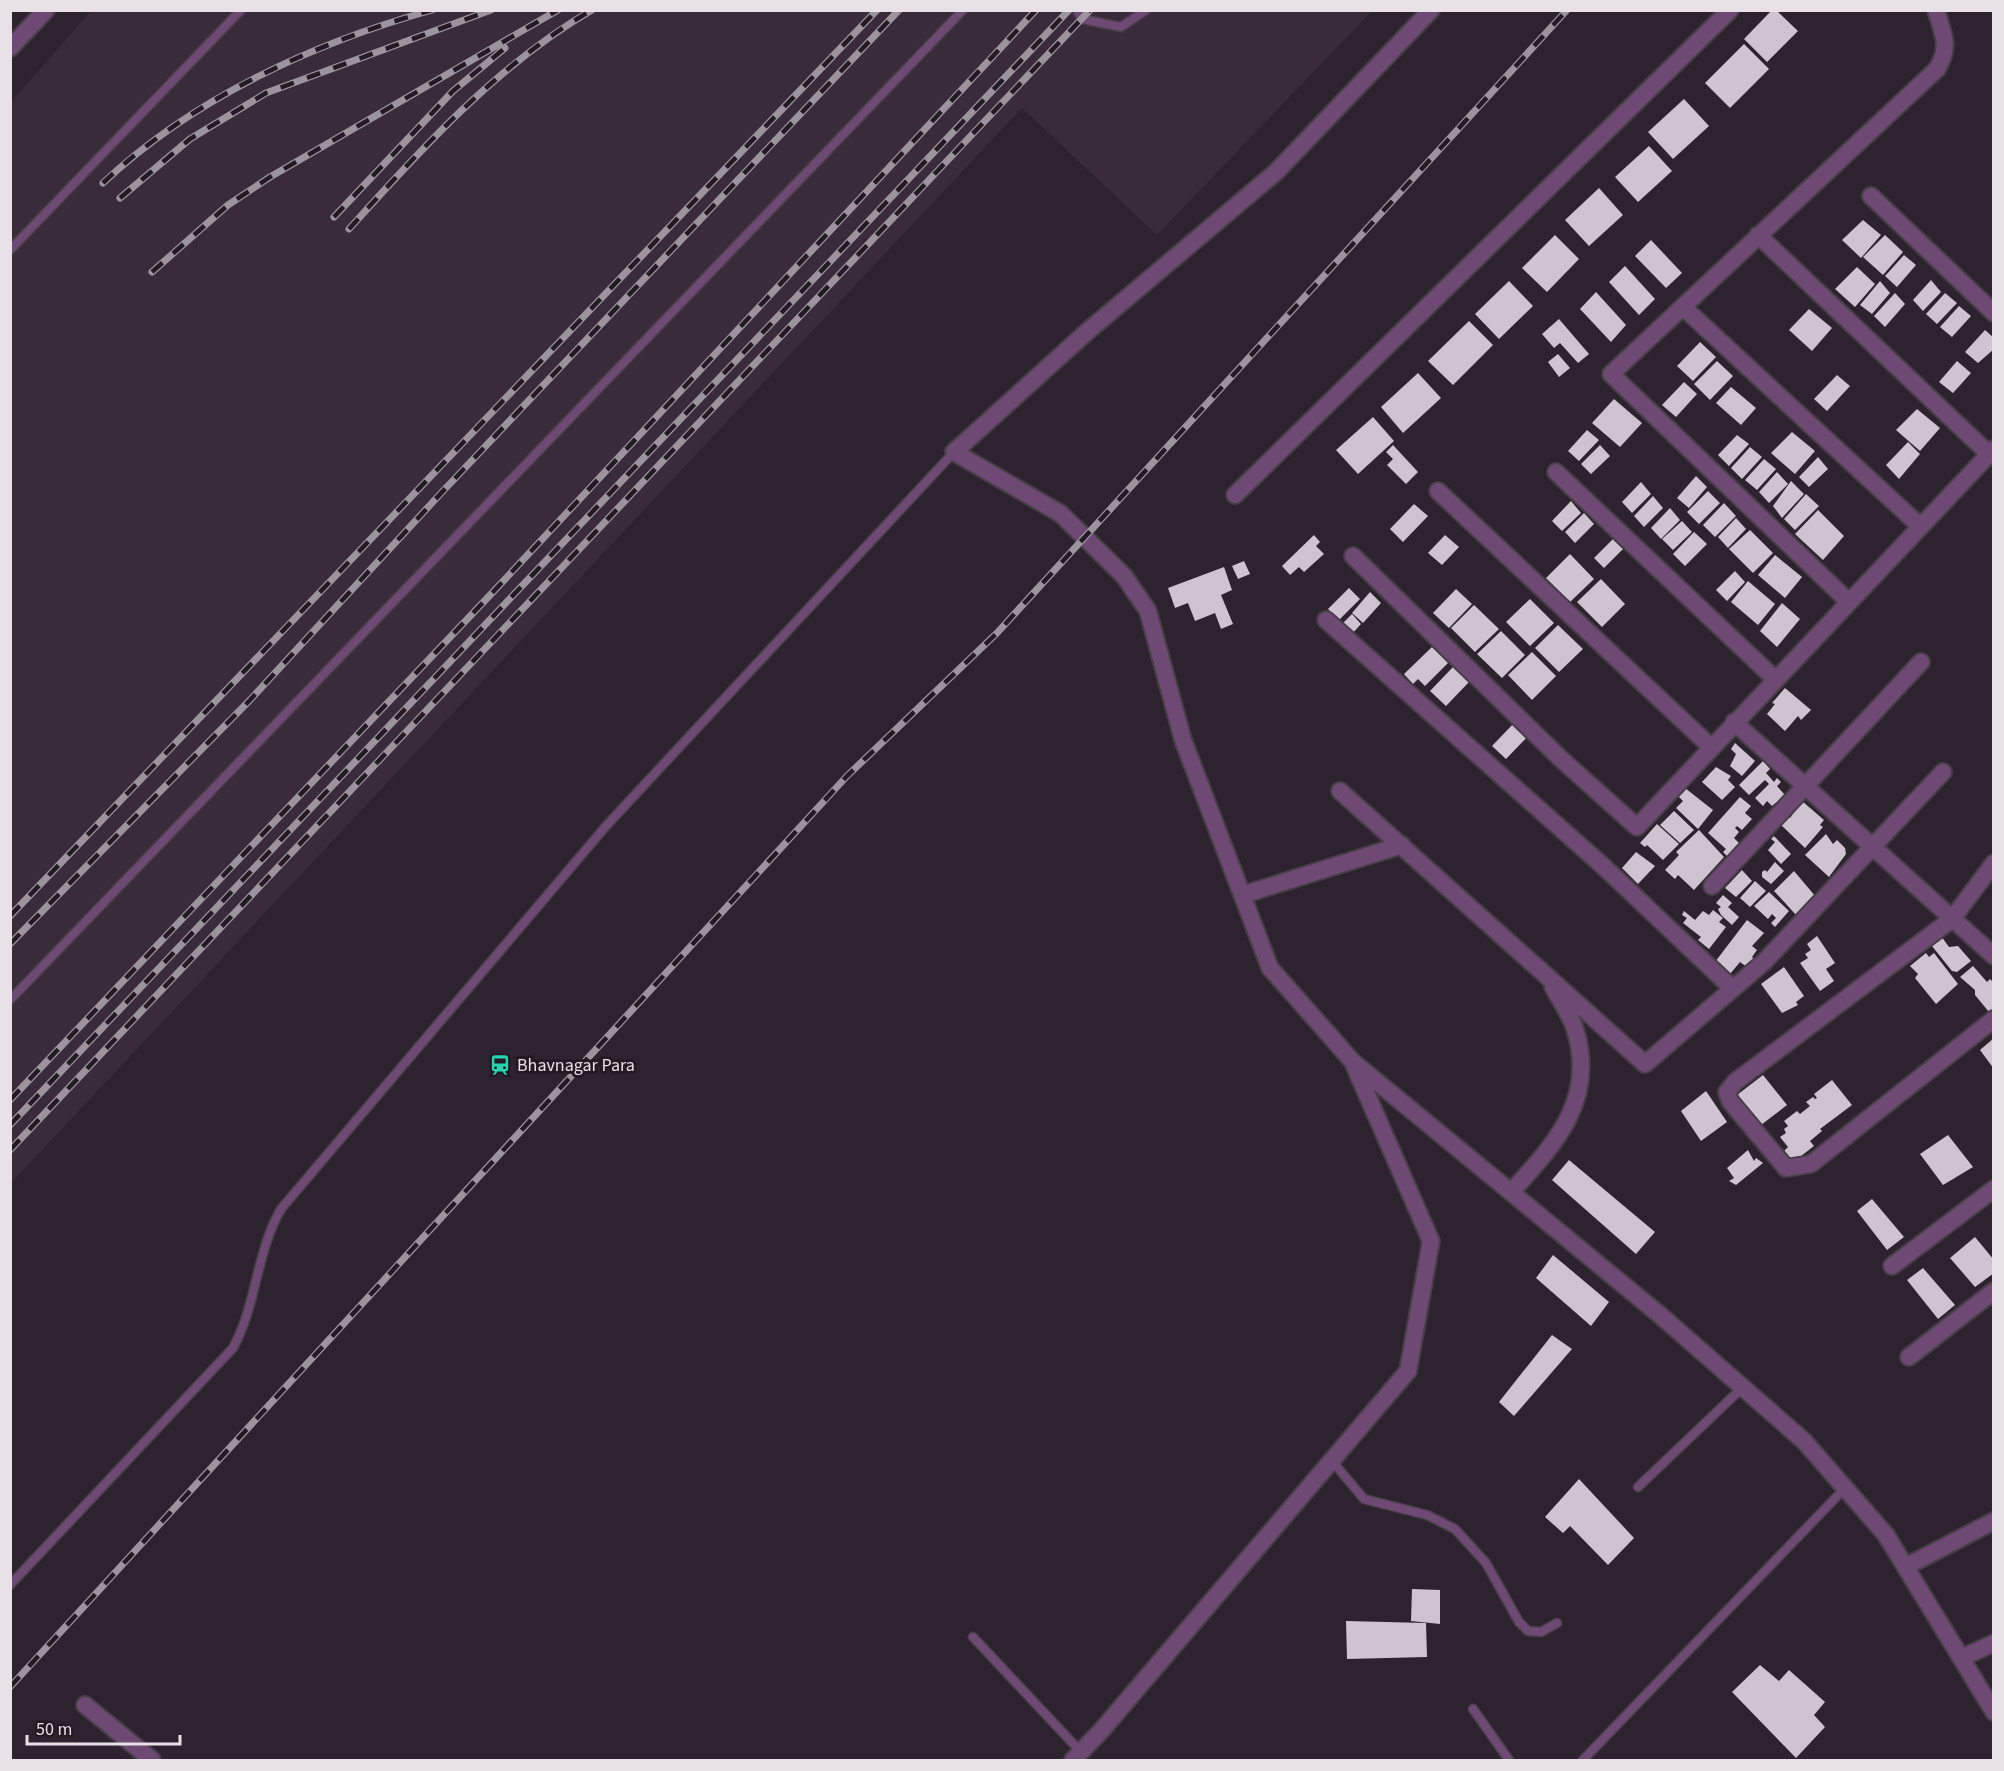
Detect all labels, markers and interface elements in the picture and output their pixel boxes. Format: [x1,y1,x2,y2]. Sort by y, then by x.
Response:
station icon: Bhavnagar Para [488,1053,512,1077]
place label: Bhavnagar Para [517,1053,635,1078]
scale bar [27,1708,180,1746]
text: 50 m [36,1717,72,1742]

